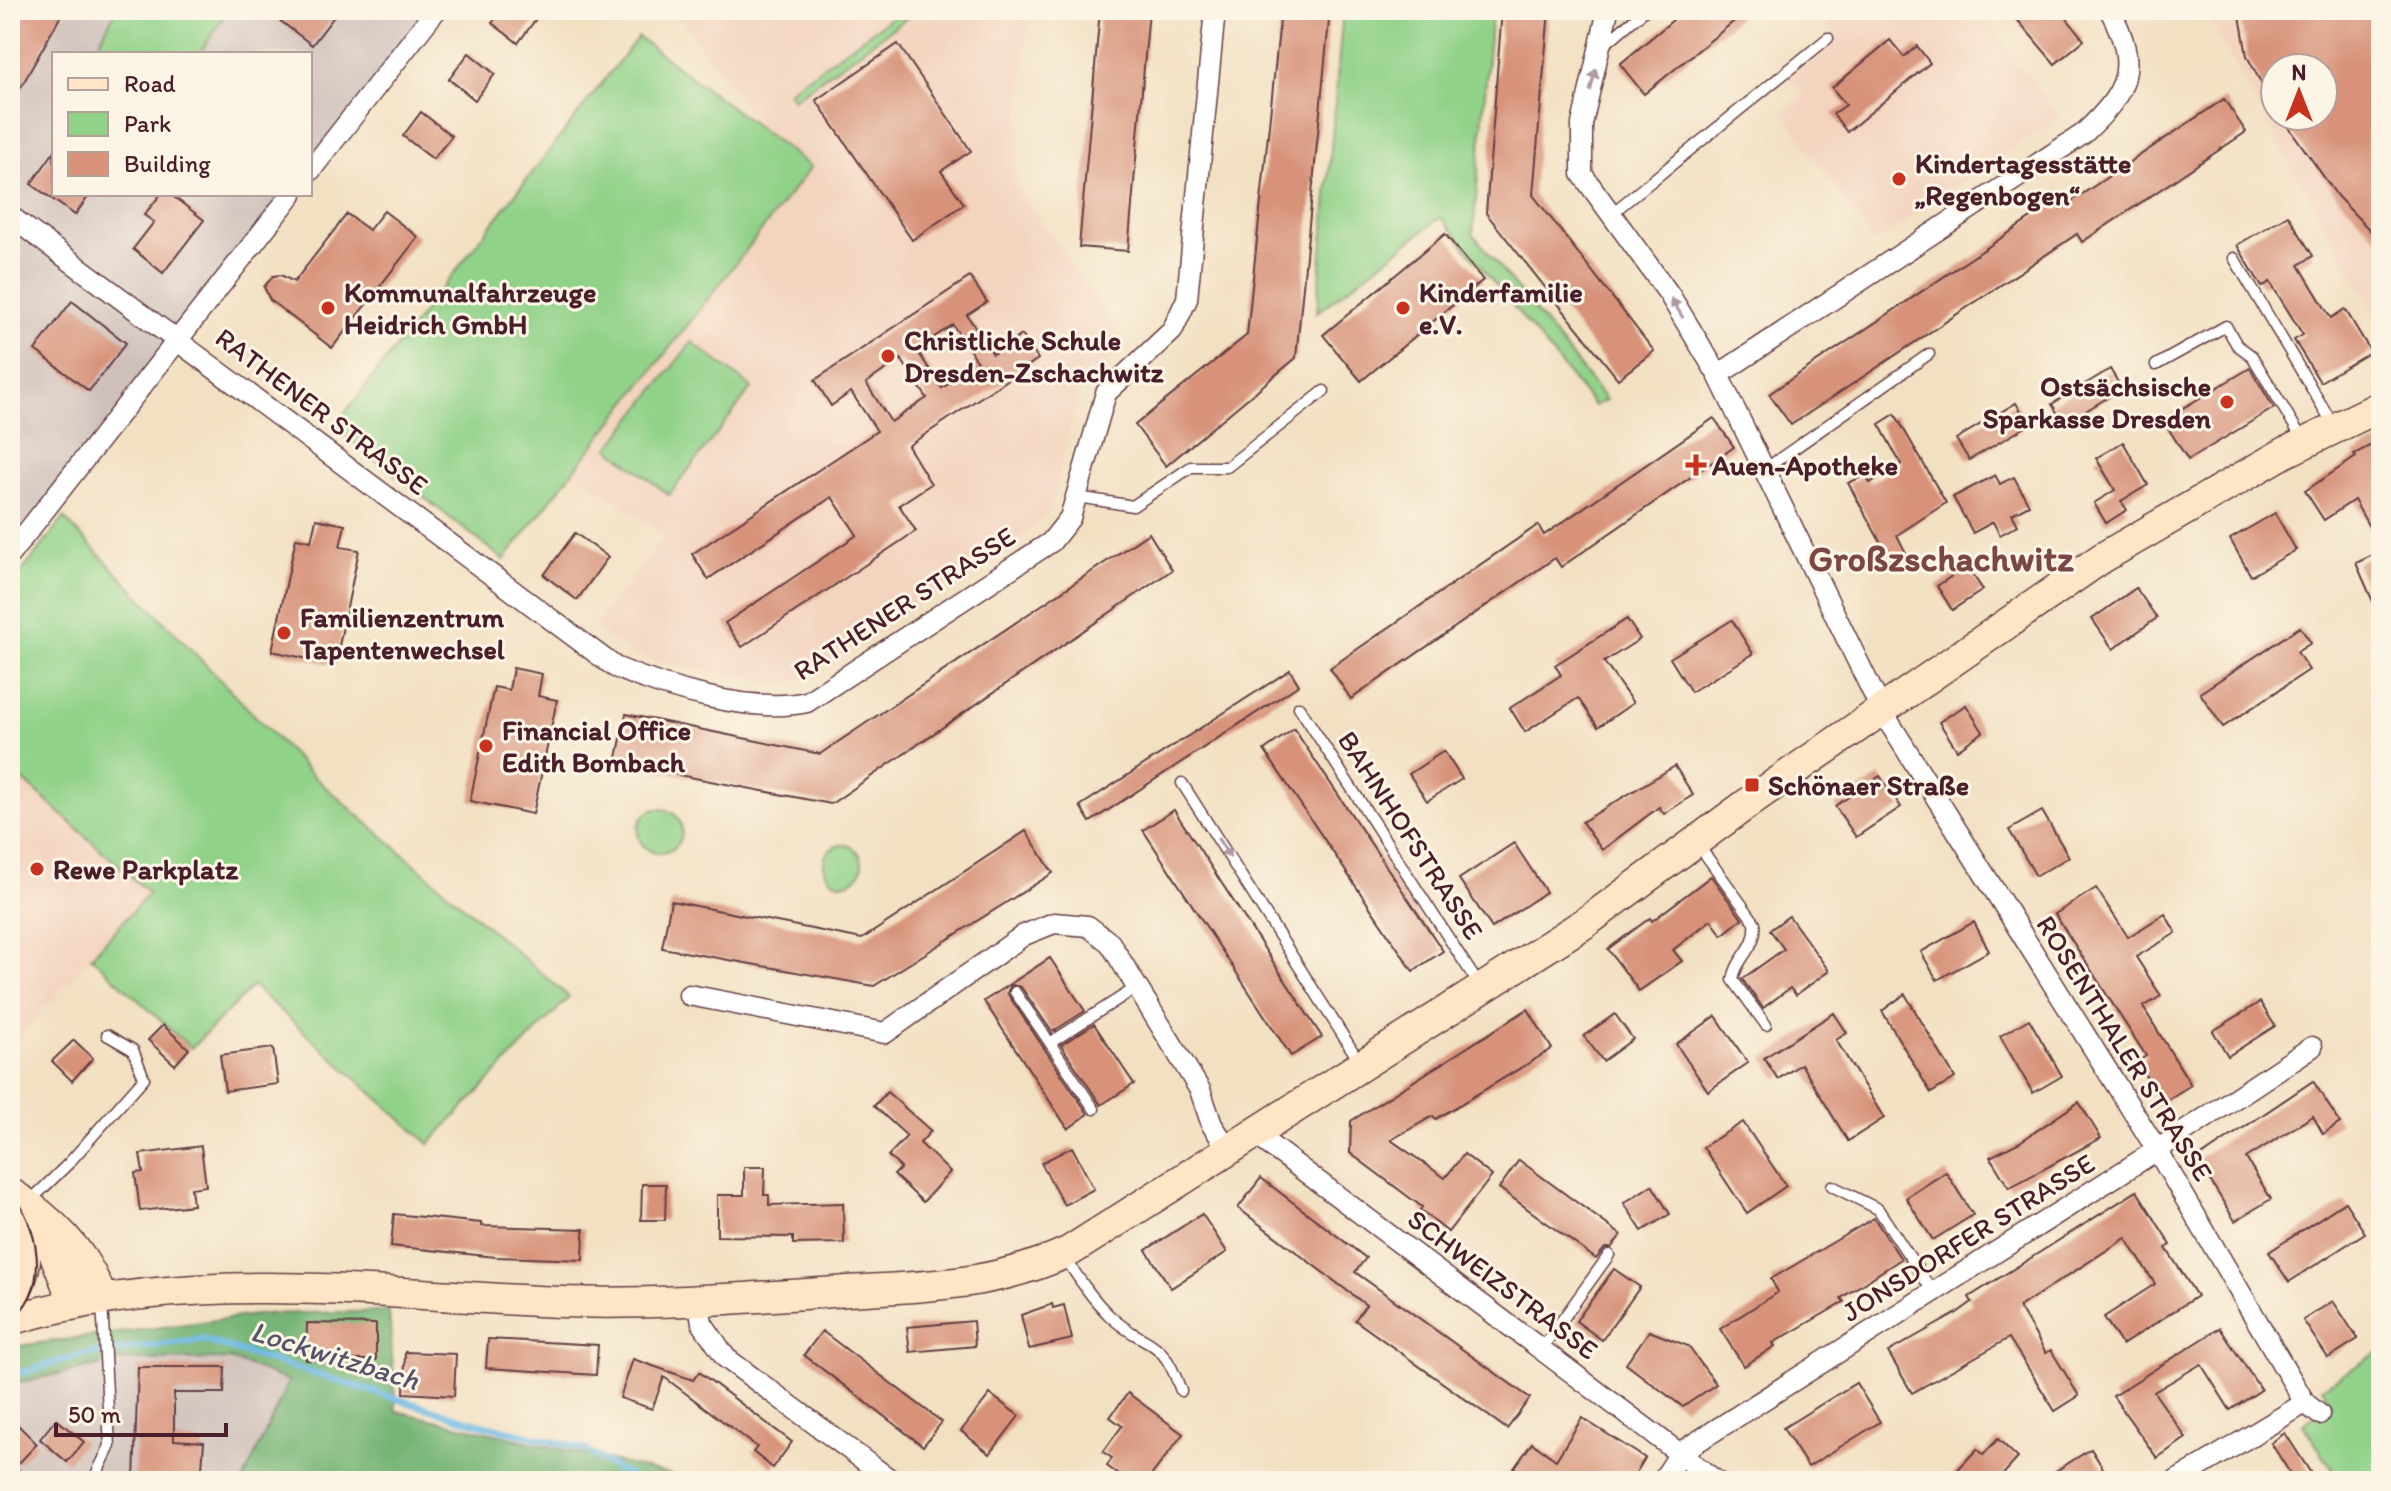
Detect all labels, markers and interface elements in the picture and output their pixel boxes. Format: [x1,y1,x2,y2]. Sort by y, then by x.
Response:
legend [52,52,312,196]
north arrow [2259,52,2339,132]
text: N [2292,59,2306,86]
one-way arrow [1588,68,1600,93]
text: Road [124,69,176,98]
text: Park [124,109,171,138]
place label: Kindertagesstätte „Regenbogen“ [1915,146,2131,212]
text: Building [124,149,211,178]
marker: Kindertagesstätte „Regenbogen“ [1890,170,1908,188]
place label: Kommunalfahrzeuge Heidrich GmbH [344,275,596,341]
place label: Kinderfamilie e.V. [1419,275,1583,341]
one-way arrow [1671,297,1685,319]
marker: Kommunalfahrzeuge Heidrich GmbH [319,299,337,317]
marker: Kinderfamilie e.V. [1394,299,1412,317]
street label: RATHENER STRASSE [209,320,435,502]
place label: Christliche Schule Dresden-Zschachwitz [904,323,1165,389]
marker: Christliche Schule Dresden-Zschachwitz [879,347,897,365]
place label: Ostsächsische Sparkasse Dresden [1983,369,2211,435]
marker: Ostsächsische Sparkasse Dresden [2218,393,2236,411]
place label: Auen-Apotheke [1711,448,1898,482]
marker: Auen-Apotheke [1687,456,1705,474]
street label: RATHENER STRASSE [787,519,1021,687]
district label: Großzschachwitz [1808,537,2074,580]
place label: Familienzentrum Tapentenwechsel [299,600,505,666]
marker: Familienzentrum Tapentenwechsel [275,624,293,642]
place label: Financial Office Edith Bombach [502,713,691,779]
street label: BAHNHOFSTRASSE [1331,724,1491,946]
marker: Financial Office Edith Bombach [477,737,495,755]
place label: Schönaer Straße [1768,768,1969,802]
marker: Schönaer Straße [1743,776,1761,794]
one-way arrow [1216,838,1231,859]
place label: Rewe Parkplatz [53,852,239,886]
marker: Rewe Parkplatz [28,860,46,878]
street label: ROSENTHALER STRASSE [2029,909,2221,1187]
street label: JONSDORFER STRASSE [1836,1145,2100,1329]
street label: SCHWEIZSTRASSE [1401,1201,1605,1367]
water label: Lockwitzbach [247,1312,424,1398]
scale bar [56,1387,226,1437]
text: 50 m [68,1400,121,1429]

